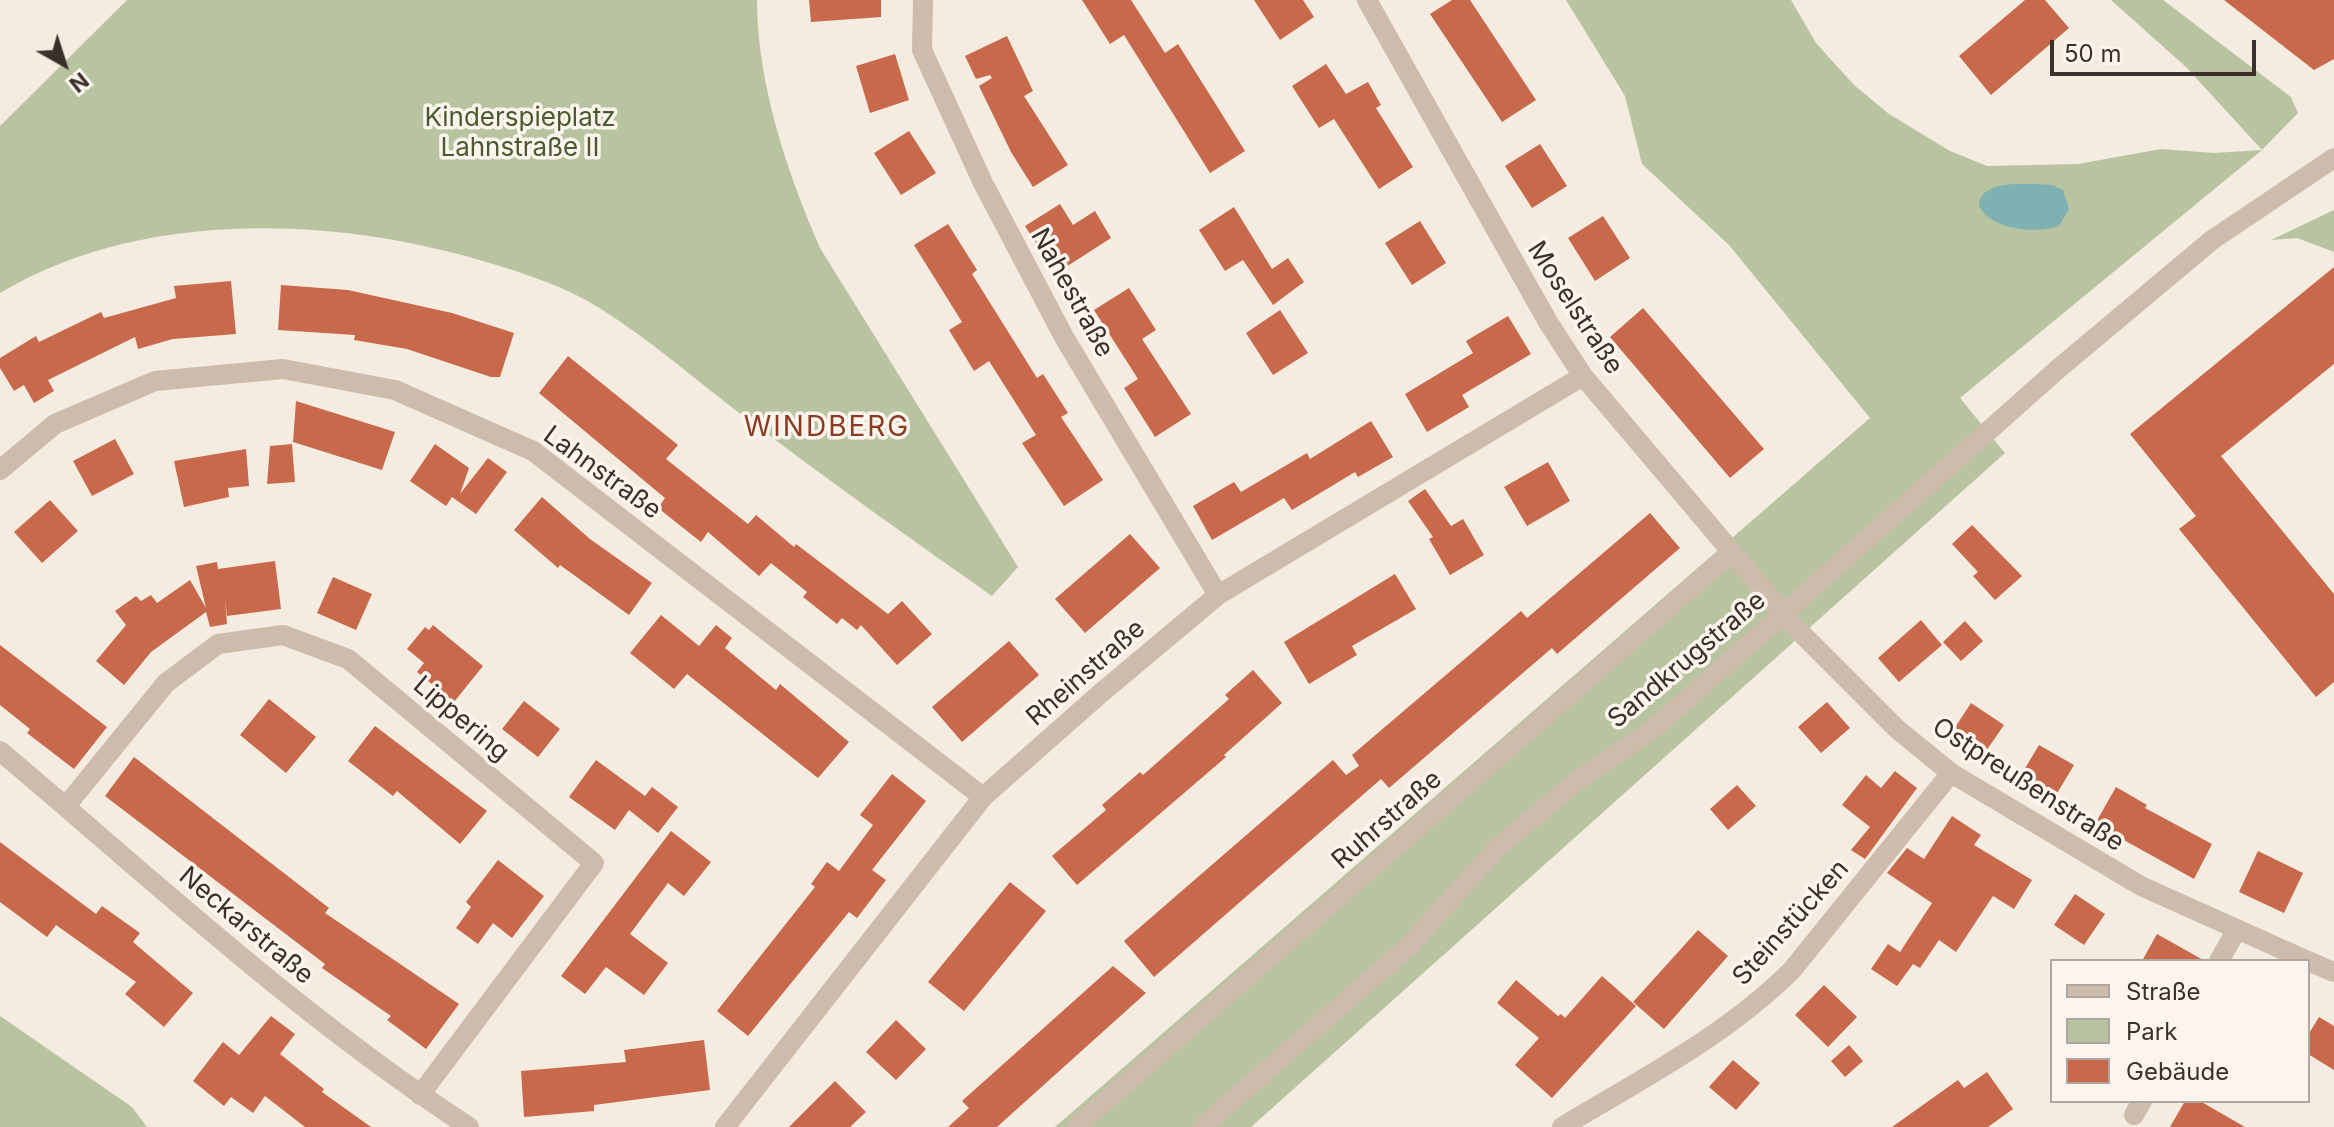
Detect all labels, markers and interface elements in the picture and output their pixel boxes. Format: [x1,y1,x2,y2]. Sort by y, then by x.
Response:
north arrow [24,24,104,104]
scale bar [2054,24,2260,74]
text: 50 m [2064,39,2122,68]
text: N [64,67,94,98]
park label: Kinderspieplatz Lahnstraße II [424,102,616,164]
street label: Nahestraße [1024,223,1120,363]
street label: Moselstraße [1521,236,1629,380]
district label: WINDBERG [744,411,910,445]
street label: Lahnstraße [537,420,667,526]
street label: Sandkrugstraße [1602,585,1772,735]
street label: Rheinstraße [1020,613,1152,733]
street label: Lippering [407,670,515,768]
street label: Ostpreußenstraße [1926,711,2130,859]
street label: Ruhrstraße [1326,764,1448,876]
street label: Steinstücken [1726,854,1856,992]
street label: Neckarstraße [172,861,320,991]
legend [2050,959,2310,1103]
text: Straße [2126,977,2201,1006]
text: Park [2126,1017,2177,1046]
text: Gebäude [2126,1057,2229,1086]

